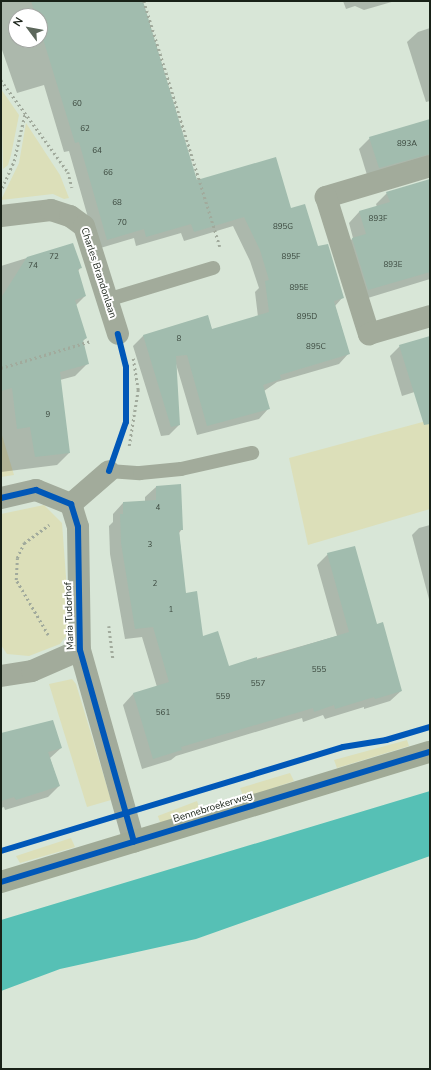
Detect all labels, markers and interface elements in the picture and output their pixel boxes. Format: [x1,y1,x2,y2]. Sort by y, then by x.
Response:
north arrow [8,8,48,48]
text: N [10,14,27,29]
house number: 60 [72,99,82,109]
house number: 62 [80,124,90,134]
house number: 893A [397,139,417,149]
house number: 64 [92,146,102,156]
house number: 66 [103,168,113,178]
house number: 68 [112,198,122,208]
house number: 893F [369,214,387,224]
house number: 70 [117,218,127,228]
house number: 895G [273,222,293,232]
street label: Charles Brandonlaan [78,226,118,320]
house number: 72 [49,252,59,262]
house number: 895F [282,252,300,262]
house number: 893E [383,260,403,270]
house number: 74 [28,261,38,271]
house number: 895E [289,283,309,293]
house number: 895D [297,312,317,322]
house number: 8 [177,334,181,344]
house number: 895C [306,342,326,352]
house number: 9 [46,410,50,420]
house number: 4 [156,503,160,513]
house number: 3 [148,540,152,550]
house number: 2 [153,579,157,589]
street label: Maria Tudorhof [63,582,77,650]
house number: 1 [169,605,173,615]
house number: 555 [312,665,326,675]
house number: 557 [251,679,265,689]
house number: 559 [216,692,230,702]
house number: 561 [156,708,170,718]
street label: Bennebroekerweg [172,790,254,826]

